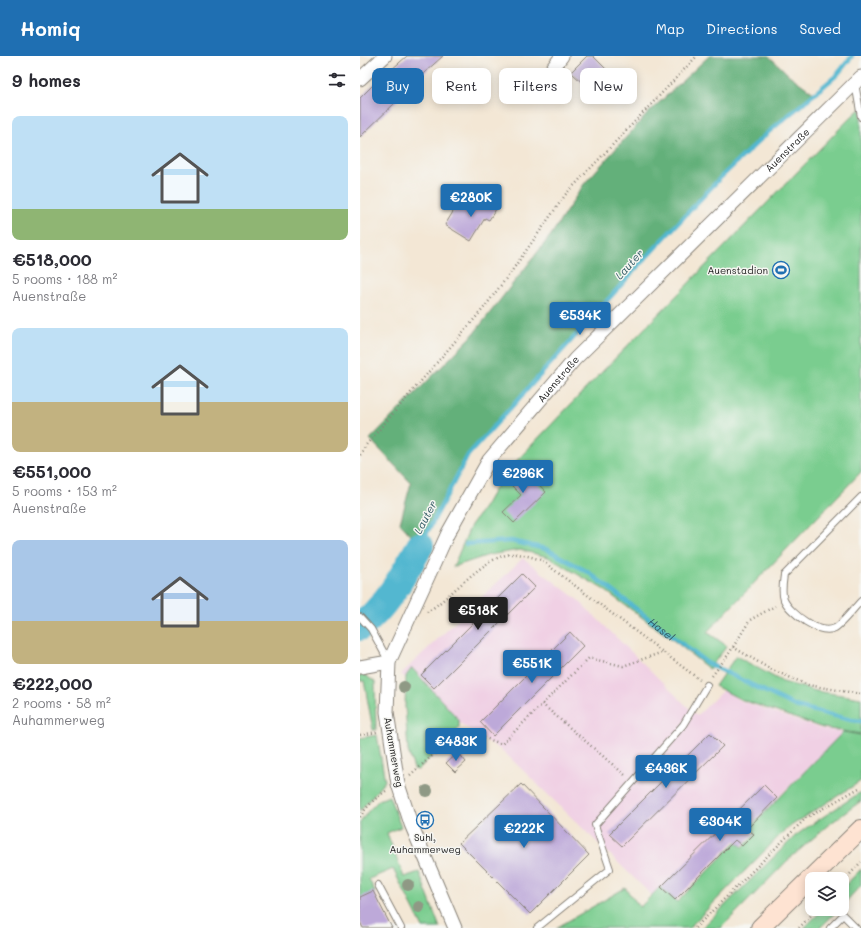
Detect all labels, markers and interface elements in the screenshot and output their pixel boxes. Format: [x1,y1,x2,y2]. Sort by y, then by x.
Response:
text: Homiq [20,16,81,41]
text: Map [656,19,684,38]
text: Directions [706,19,777,38]
text: Saved [799,19,841,38]
chip: Buy [372,68,424,104]
chip: Rent [432,68,491,104]
chip: Filters [499,68,572,104]
chip: New [580,68,637,104]
text: 9 homes [12,69,81,91]
icon: filters [326,69,348,91]
street label: Auenstraße [762,125,812,175]
icon: home [144,142,216,214]
pin: €280K [443,184,499,218]
text: €280K [450,188,492,205]
water label: Lauter [611,245,647,282]
text: €518,000 [12,248,92,270]
sports icon: Auenstadion [771,260,791,280]
place label: Auenstadion [708,263,768,277]
text: 5 rooms · 188 m² [12,270,117,287]
text: Auenstraße [12,287,86,304]
pin: €534K [552,302,608,336]
text: €534K [559,306,601,323]
street label: Auenstraße [534,353,582,405]
icon: home [144,354,216,426]
text: €551,000 [12,460,91,482]
pin: €296K [495,460,551,494]
text: €296K [502,464,544,481]
text: 5 rooms · 153 m² [12,482,117,499]
water label: Lauter [410,497,440,536]
text: Auenstraße [12,499,86,516]
icon: home [144,566,216,638]
pin: €518K [450,597,506,631]
text: €518K [458,601,498,618]
water label: Hasel [646,614,678,644]
pin: €551K [504,650,560,684]
text: €551K [512,654,552,671]
text: €222,000 [12,672,92,694]
text: 2 rooms · 58 m² [12,694,111,711]
text: Auhammerweg [12,711,105,728]
street label: Auhammerweg [381,716,407,788]
pin: €483K [428,728,484,762]
text: €483K [434,732,478,749]
pin: €436K [638,755,694,789]
text: €436K [644,759,688,776]
pin: €304K [692,808,748,842]
bus stop icon: Suhl, Auhammerweg [415,810,435,830]
text: €304K [698,812,742,829]
pin: €222K [496,815,552,849]
text: €222K [504,819,544,836]
place label: Suhl, Auhammerweg [389,830,461,856]
map controls [805,872,849,916]
button: layers [805,872,849,916]

